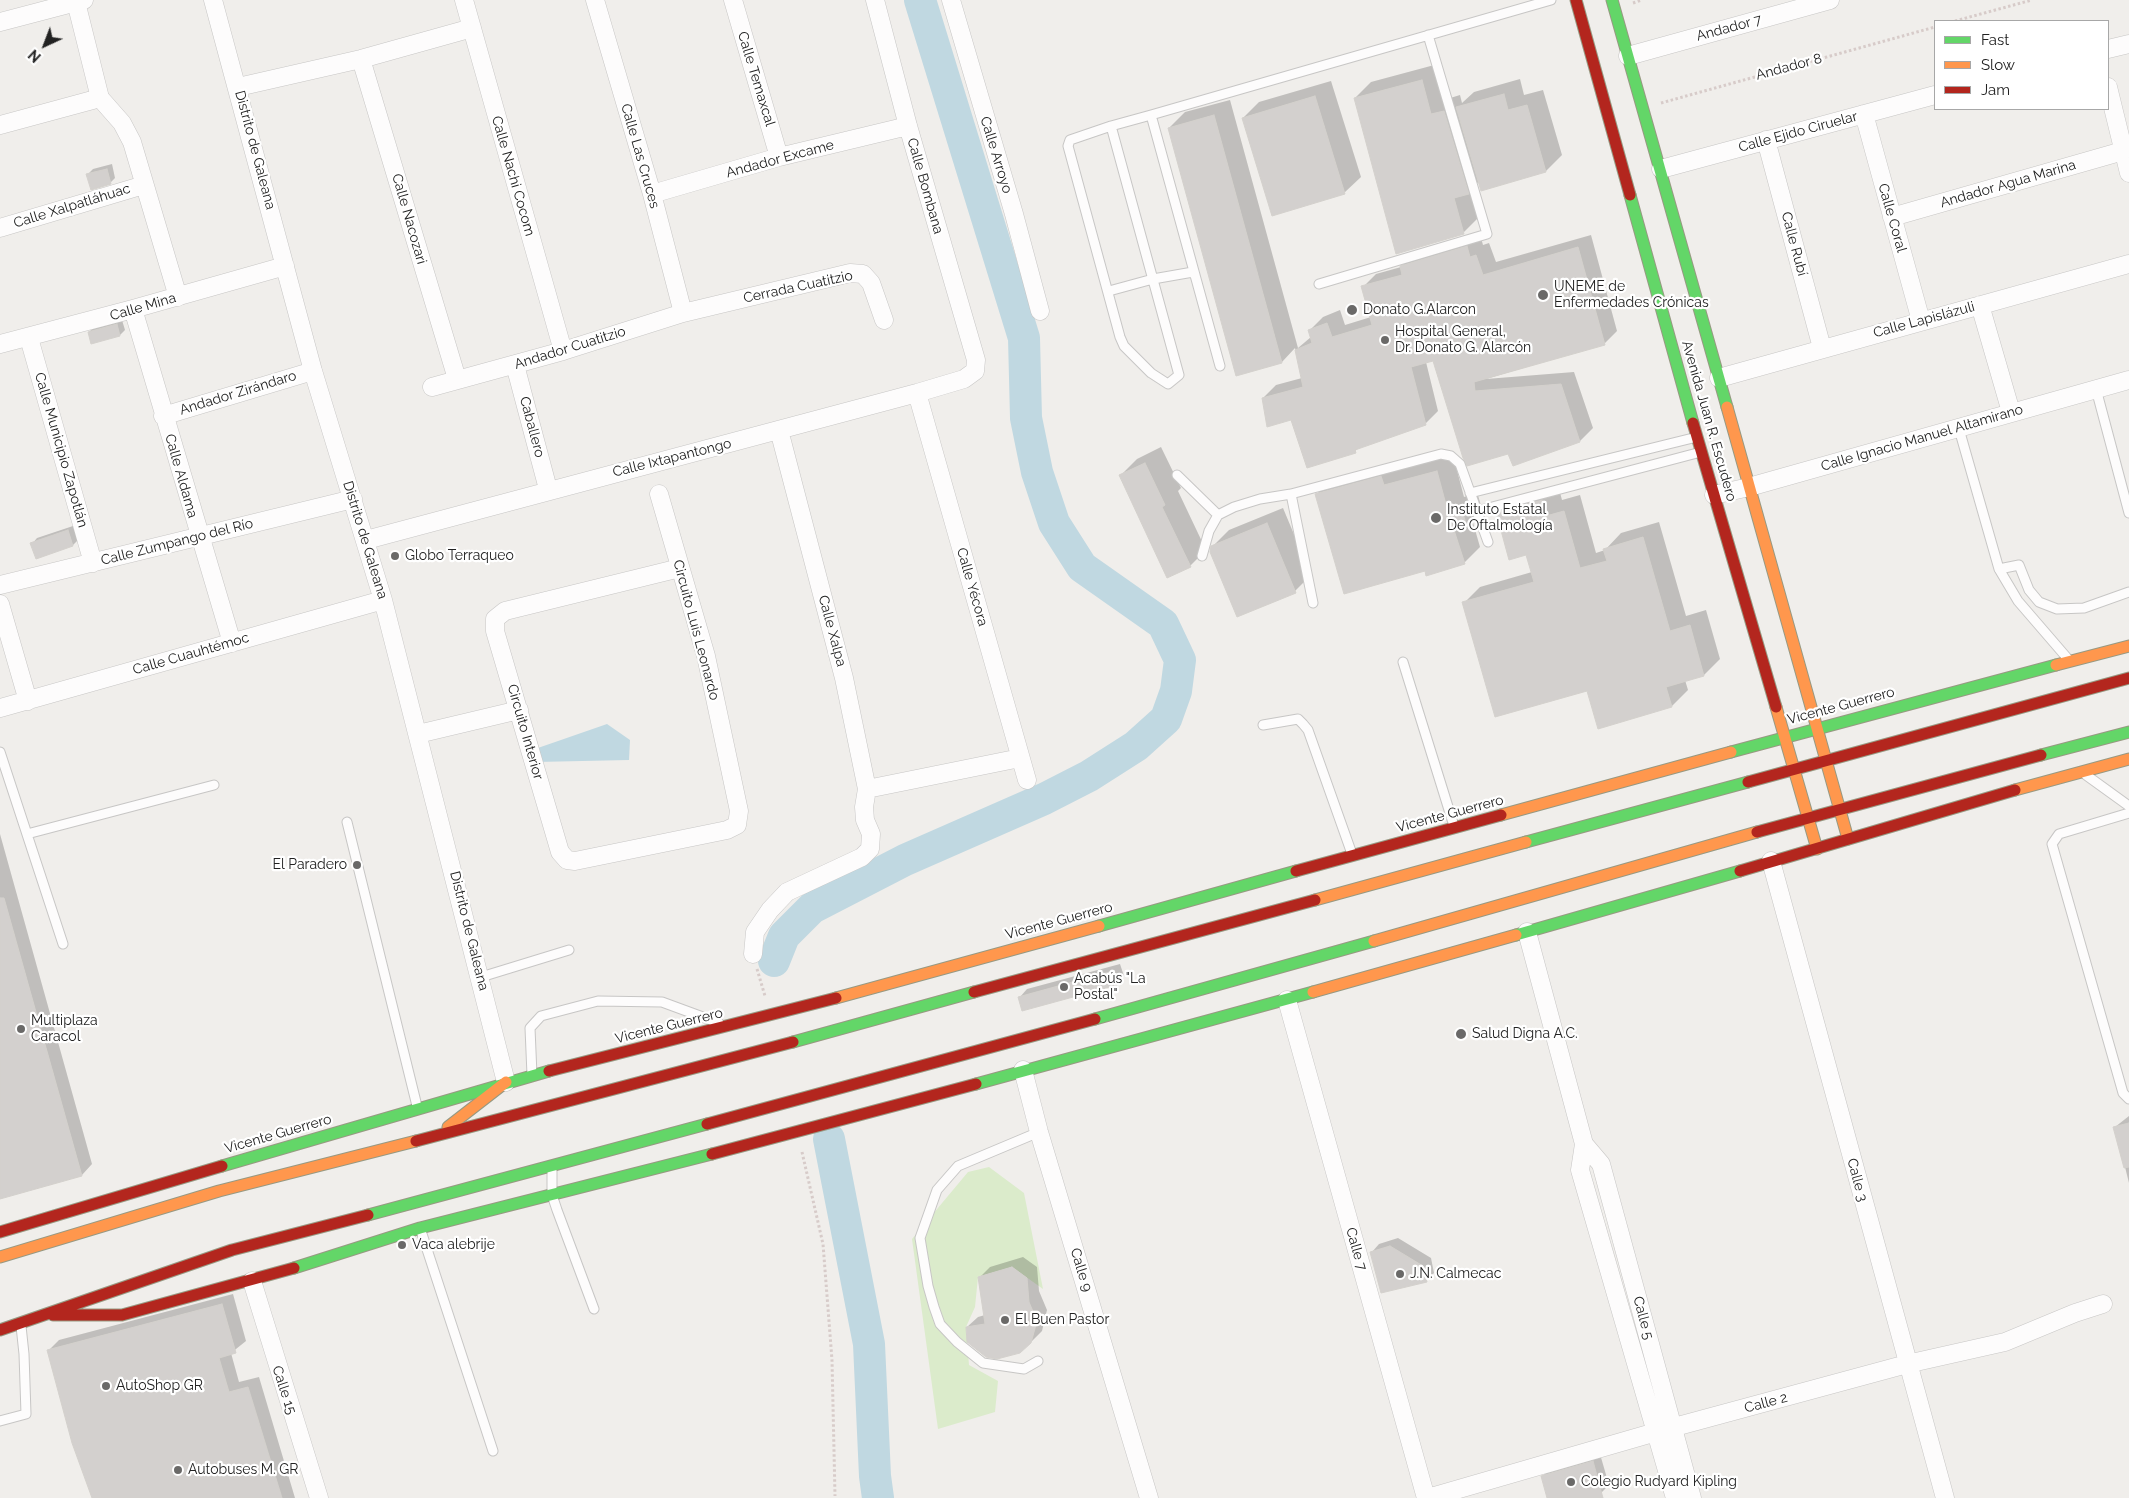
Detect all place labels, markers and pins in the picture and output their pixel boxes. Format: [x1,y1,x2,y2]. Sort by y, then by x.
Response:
place label: UNEME de Enfermedades Crónicas [1554,279,1709,312]
marker: UNEME de Enfermedades Crónicas [1536,288,1550,302]
place label: Donato G.Alarcon [1363,302,1476,318]
marker: Donato G.Alarcon [1345,303,1359,317]
place label: Hospital General, Dr. Donato G. Alarcón [1395,324,1531,357]
marker: Hospital General, Dr. Donato G. Alarcón [1379,334,1391,346]
place label: Instituto Estatal De Oftalmología [1447,502,1553,534]
marker: Instituto Estatal De Oftalmología [1429,511,1443,525]
place label: Globo Terraqueo [405,548,514,564]
marker: Globo Terraqueo [389,550,401,562]
place label: El Paradero [272,857,347,873]
marker: El Paradero [351,859,363,871]
place label: Acabús "La Postal" [1074,971,1146,1004]
marker: Acabús "La Postal" [1058,981,1070,993]
place label: Multiplaza Caracol [31,1013,98,1046]
marker: Multiplaza Caracol [15,1023,27,1035]
place label: Salud Digna A.C. [1472,1026,1578,1042]
marker: Salud Digna A.C. [1454,1027,1468,1041]
place label: Vaca alebrije [412,1237,495,1253]
marker: Vaca alebrije [396,1239,408,1251]
place label: J.N. Calmecac [1410,1266,1501,1282]
marker: J.N. Calmecac [1394,1268,1406,1280]
place label: El Buen Pastor [1015,1312,1109,1328]
marker: El Buen Pastor [999,1314,1011,1326]
place label: AutoShop GR [116,1378,203,1394]
marker: AutoShop GR [100,1380,112,1392]
place label: Autobuses M. GR [188,1462,298,1478]
marker: Autobuses M. GR [172,1464,184,1476]
place label: Colegio Rudyard Kipling [1581,1474,1737,1490]
marker: Colegio Rudyard Kipling [1565,1476,1577,1488]

